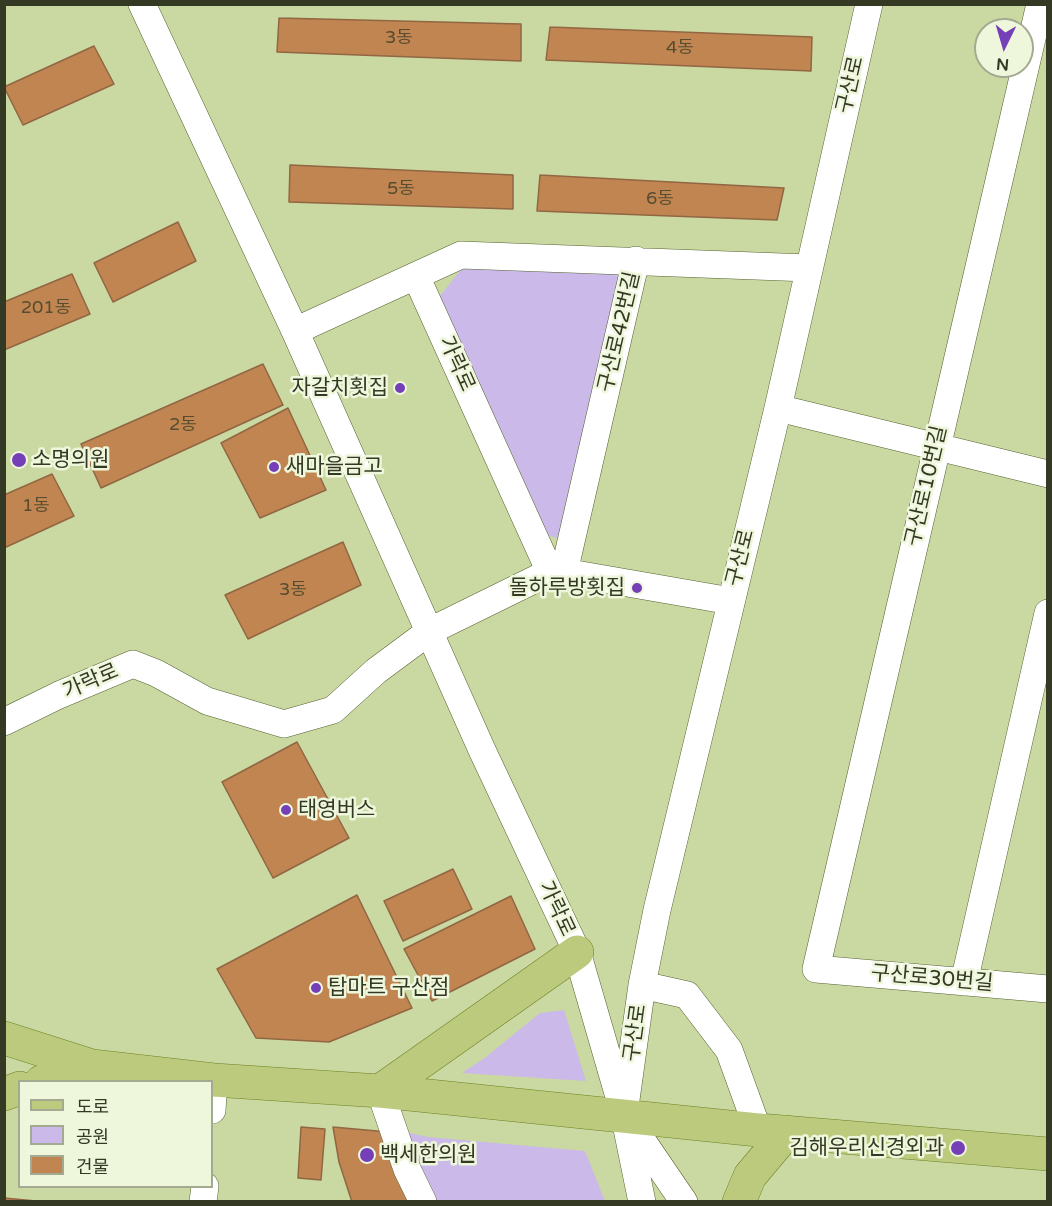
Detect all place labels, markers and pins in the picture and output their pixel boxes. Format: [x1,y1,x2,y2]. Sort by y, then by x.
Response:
place label: 자갈치횟집 [291,375,388,401]
marker: 자갈치횟집 [393,381,407,395]
place label: 소명의원 [32,447,109,473]
marker: 소명의원 [10,451,28,469]
place label: 새마을금고 [286,454,383,480]
marker: 새마을금고 [267,460,281,474]
place label: 돌하루방횟집 [509,575,625,601]
marker: 돌하루방횟집 [630,581,644,595]
place label: 태영버스 [298,797,375,823]
marker: 태영버스 [279,803,293,817]
place label: 탑마트 구산점 [328,975,449,1001]
marker: 탑마트 구산점 [309,981,323,995]
place label: 김해우리신경외과 [789,1135,944,1161]
marker: 김해우리신경외과 [949,1139,967,1157]
place label: 백세한의원 [380,1142,477,1168]
marker: 백세한의원 [358,1146,376,1164]

